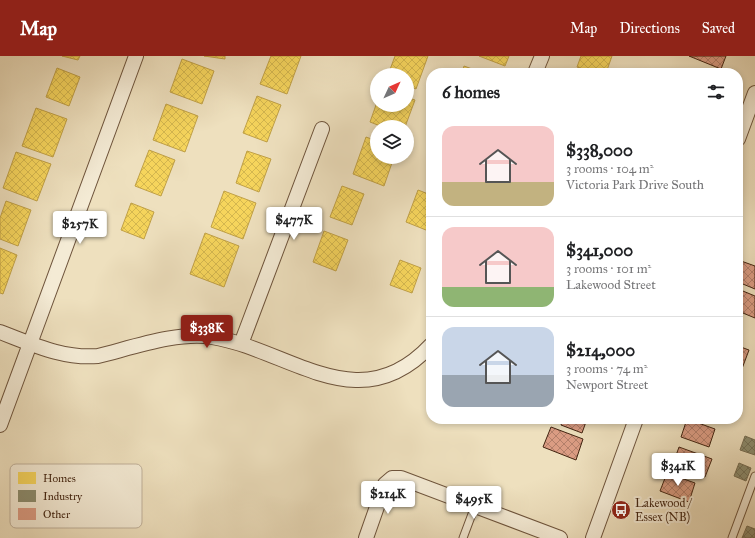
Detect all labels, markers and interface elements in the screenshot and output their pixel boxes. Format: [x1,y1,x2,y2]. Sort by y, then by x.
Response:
text: Map [20,17,57,40]
text: Map [570,20,597,37]
text: Directions [619,20,680,37]
text: Saved [702,20,735,37]
north arrow [370,68,414,112]
map controls [370,68,414,164]
icon: filters [705,81,727,103]
text: 6 homes [442,82,500,103]
button: layers [370,120,414,164]
text: $338,000 [566,140,633,161]
icon: home [474,142,522,190]
text: 3 rooms · 104 m² [566,161,654,177]
text: Victoria Park Drive South [566,177,704,193]
pin: $477K [266,207,322,241]
pin: $257K [52,211,108,245]
text: $477K [275,212,313,228]
text: $257K [62,216,98,232]
text: $341,000 [566,240,633,261]
icon: home [474,243,522,291]
text: 3 rooms · 101 m² [566,261,651,277]
text: Lakewood Street [566,277,656,293]
pin: $338K [179,315,235,349]
text: $338K [190,320,224,336]
text: $214,000 [566,340,635,361]
icon: home [474,343,522,391]
text: 3 rooms · 74 m² [566,361,648,377]
text: Newport Street [566,377,648,393]
pin: $341K [650,453,706,487]
text: $341K [661,458,695,474]
legend [10,464,142,528]
text: Homes [43,472,76,485]
pin: $214K [360,481,416,515]
text: $214K [370,486,406,502]
pin: $495K [446,486,502,520]
text: Industry [43,490,83,503]
text: $495K [455,491,493,507]
place label: Lakewood / Essex (NB) [635,496,693,524]
bus stop icon: Lakewood / Essex (NB) [610,499,632,521]
text: Other [43,508,71,521]

